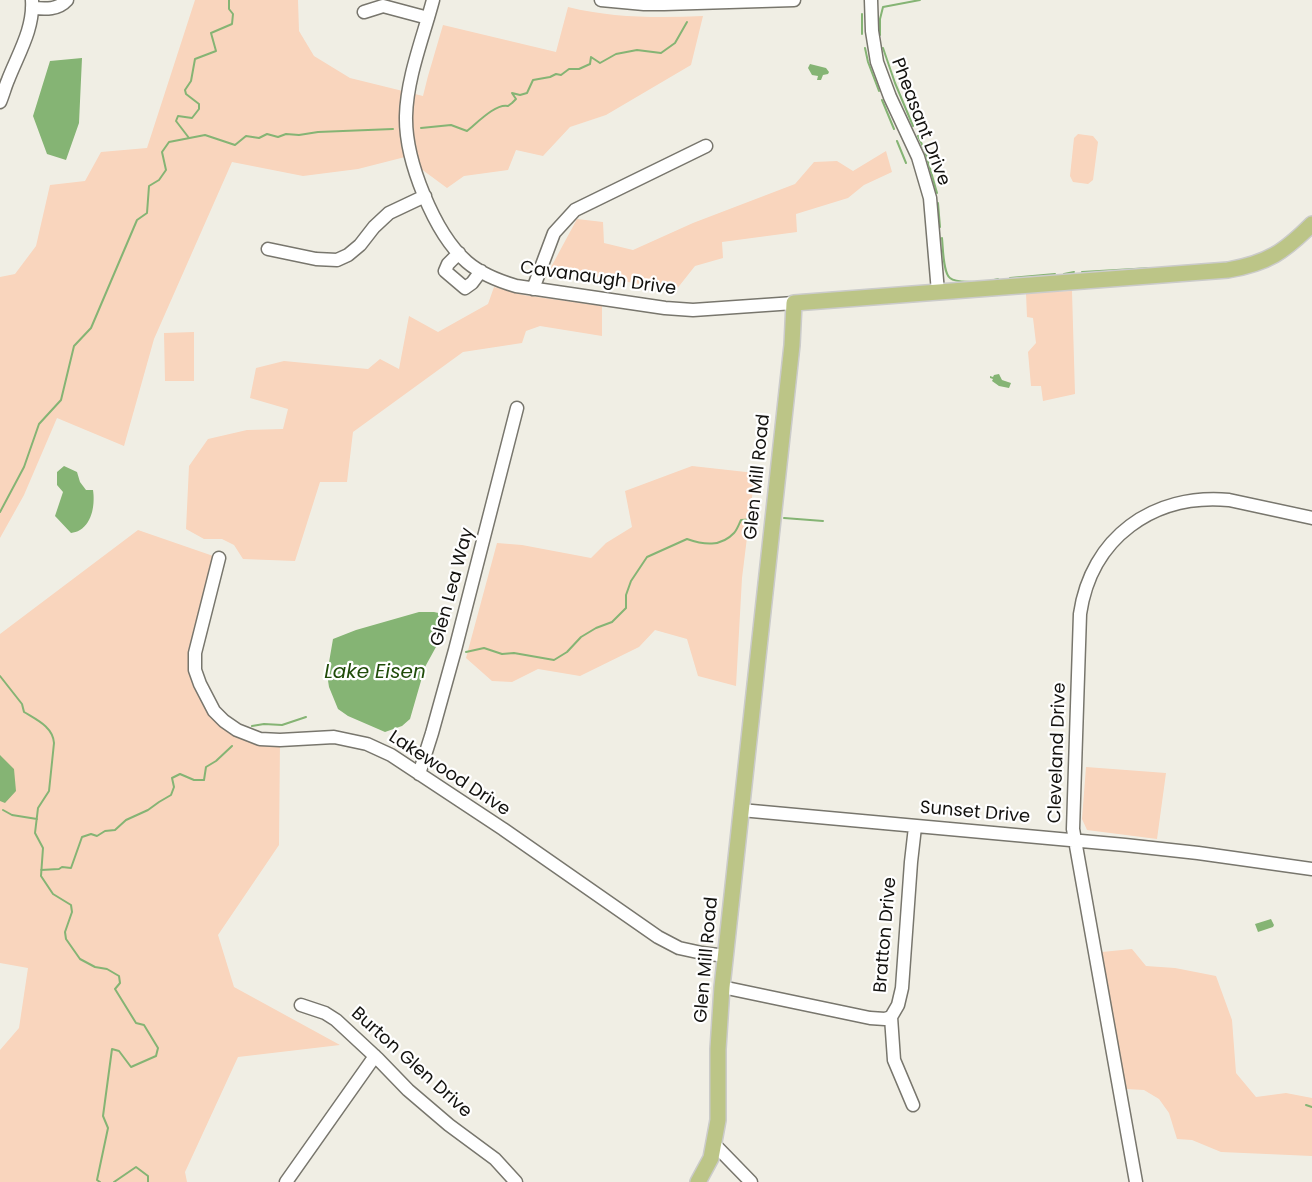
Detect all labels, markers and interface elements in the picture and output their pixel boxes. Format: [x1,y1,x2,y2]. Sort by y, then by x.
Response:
street label: Pheasant Drive [886,55,954,189]
street label: Cavanaugh Drive [519,257,677,301]
street label: Glen Mill Road [741,413,775,541]
street label: Glen Lea Way [427,525,479,649]
water label: Lake Eisen [324,661,426,685]
street label: Cleveland Drive [1045,682,1071,824]
street label: Lakewood Drive [384,727,514,821]
street label: Sunset Drive [919,797,1031,829]
street label: Bratton Drive [870,876,902,994]
street label: Glen Mill Road [691,896,723,1024]
street label: Burton Glen Drive [346,1003,476,1123]

